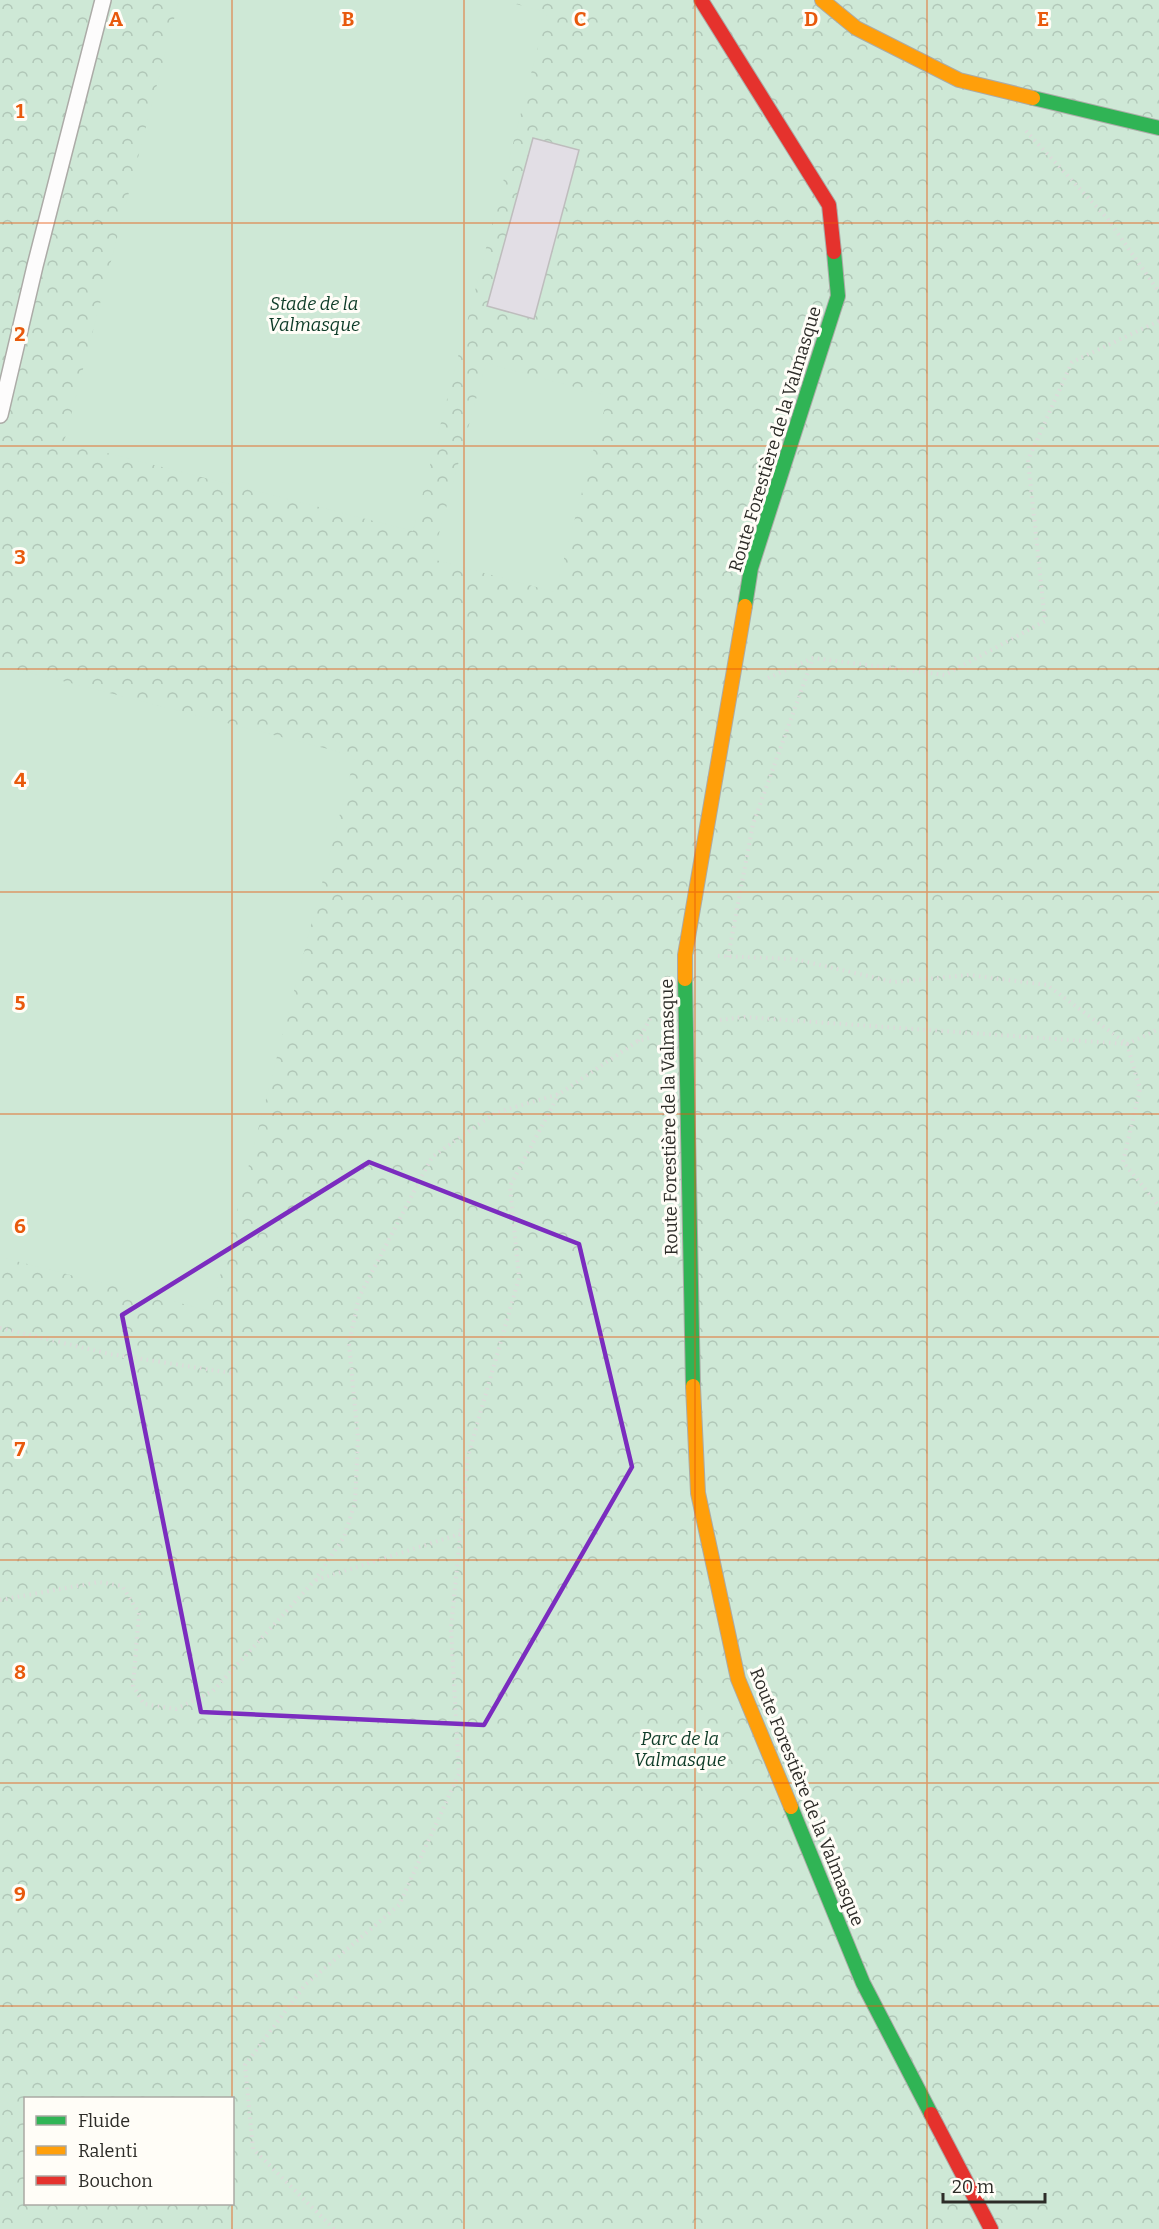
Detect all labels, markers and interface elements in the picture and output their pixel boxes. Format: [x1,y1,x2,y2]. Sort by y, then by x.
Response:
text: A [109,7,124,31]
text: B [342,7,355,31]
text: C [574,7,586,31]
text: D [804,7,818,31]
text: E [1037,7,1049,31]
text: 1 [16,99,25,123]
park label: Stade de la Valmasque [268,293,360,336]
street label: Route Forestière de la Valmasque [724,304,826,574]
text: 2 [14,322,26,346]
text: 3 [14,545,26,569]
text: 4 [14,768,26,792]
street label: Route Forestière de la Valmasque [656,979,682,1255]
text: 5 [15,991,26,1015]
text: 6 [14,1214,26,1238]
text: 7 [15,1437,26,1461]
text: 8 [14,1660,26,1684]
street label: Route Forestière de la Valmasque [745,1665,869,1929]
park label: Parc de la Valmasque [634,1728,726,1771]
text: 9 [14,1882,26,1906]
legend [24,2097,234,2205]
text: Fluide [78,2110,130,2132]
text: Ralenti [78,2140,138,2162]
scale bar [943,2166,1045,2204]
text: Bouchon [78,2170,153,2192]
text: 20 m [952,2176,994,2198]

